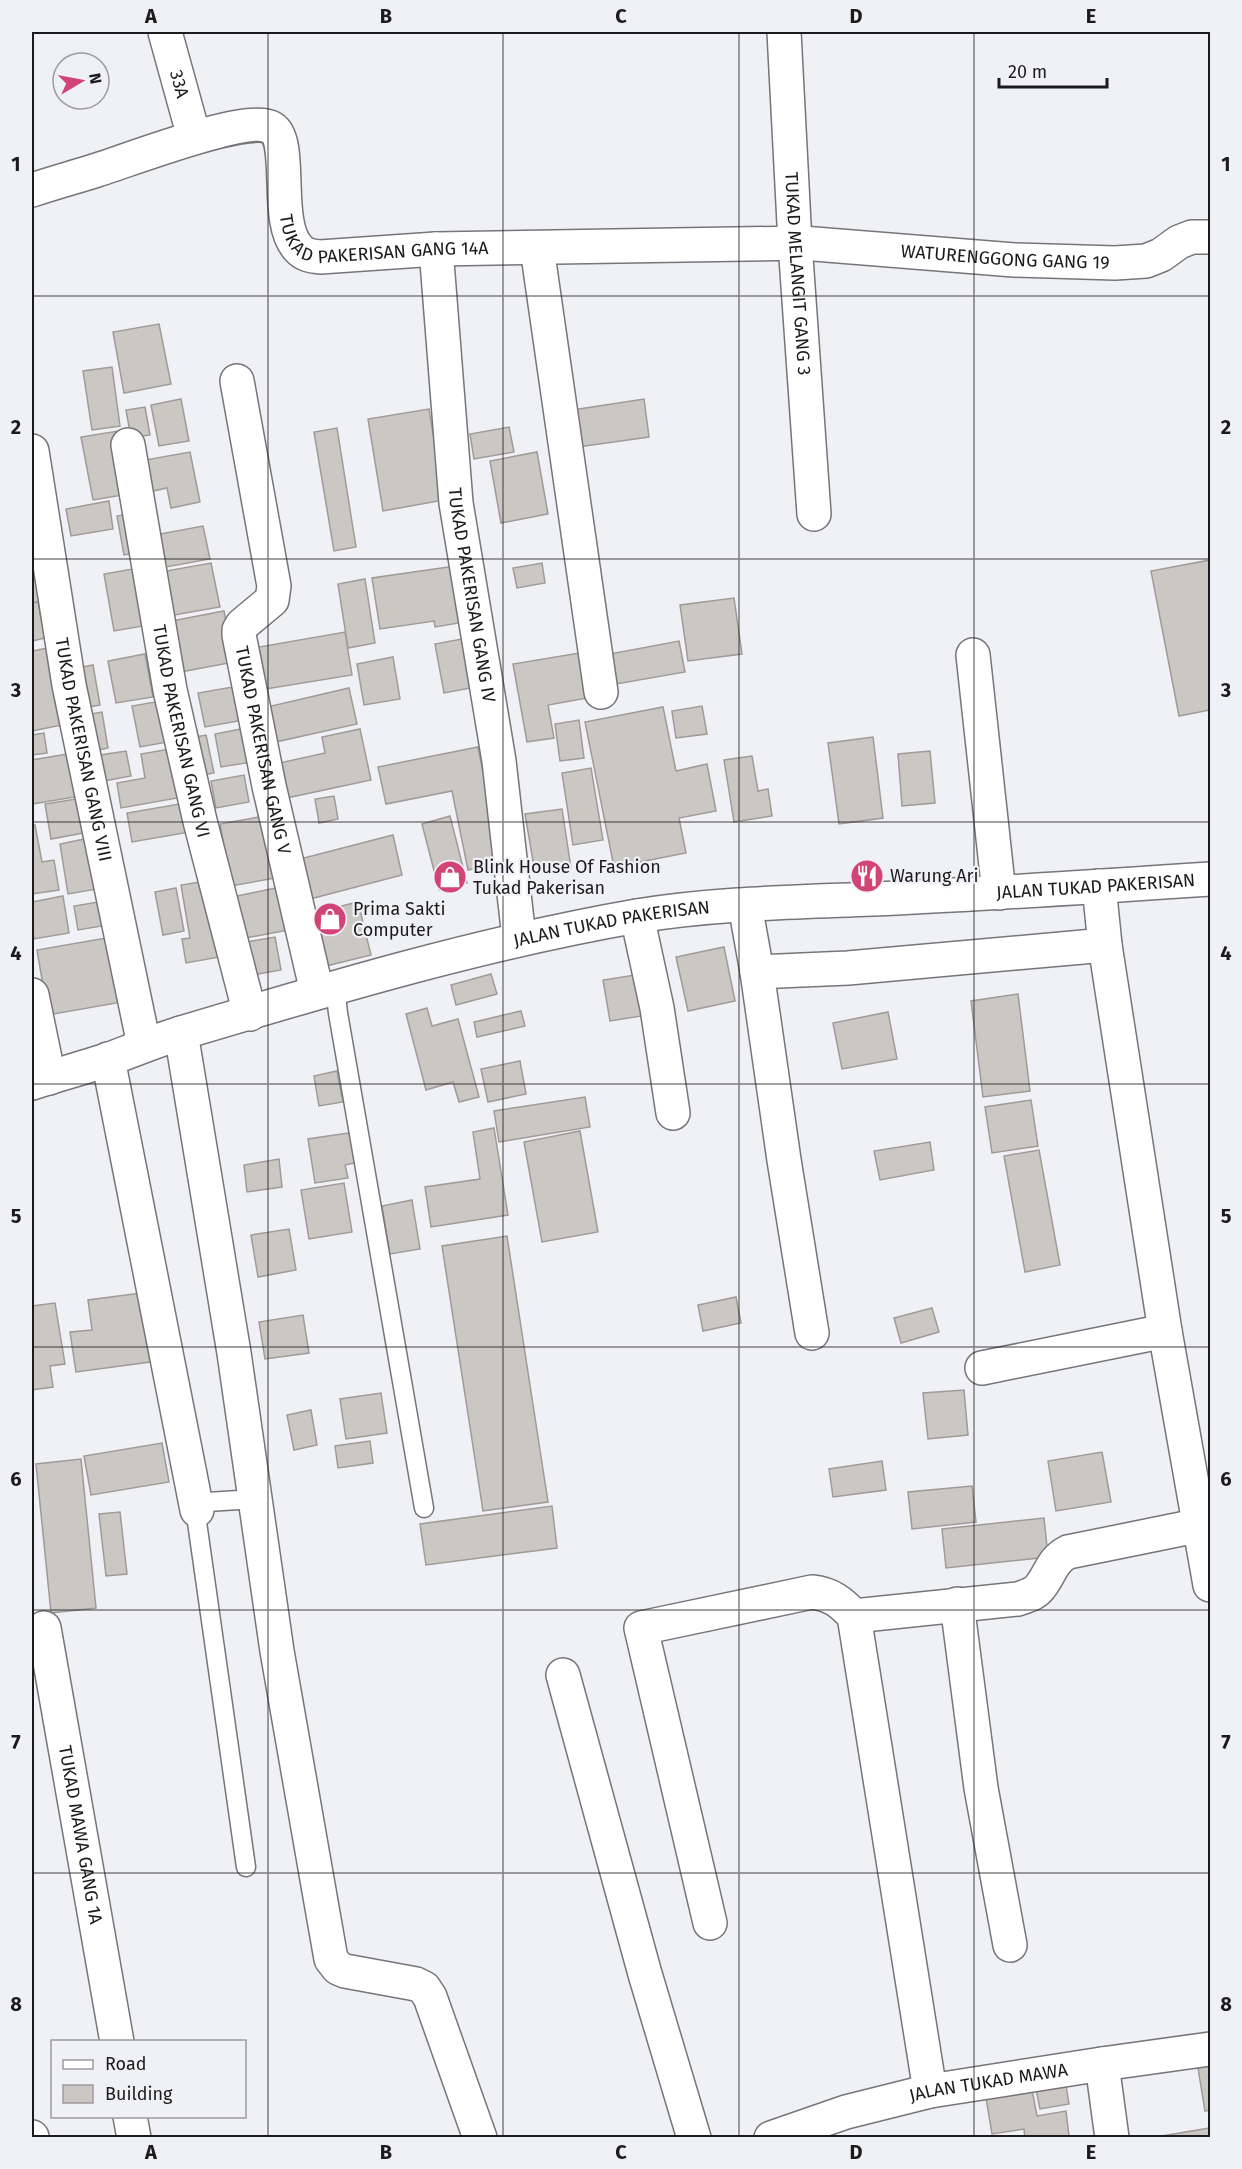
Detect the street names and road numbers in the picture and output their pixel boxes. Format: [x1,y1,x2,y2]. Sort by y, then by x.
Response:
street label: 33A [165,67,194,101]
street label: TUKAD MELANGIT GANG 3 [780,171,815,376]
street label: TUKAD PAKERISAN GANG 14A [275,213,489,268]
street label: WATURENGGONG GANG 19 [900,240,1110,274]
street label: TUKAD PAKERISAN GANG IV [444,487,500,704]
street label: TUKAD PAKERISAN GANG VI [148,623,215,840]
street label: TUKAD PAKERISAN GANG VIII [51,636,116,864]
street label: TUKAD PAKERISAN GANG V [230,644,296,856]
street label: JALAN TUKAD PAKERISAN [995,869,1196,904]
street label: JALAN TUKAD PAKERISAN [511,896,711,952]
street label: TUKAD MAWA GANG 1A [54,1744,107,1927]
street label: JALAN TUKAD MAWA [907,2058,1070,2107]

